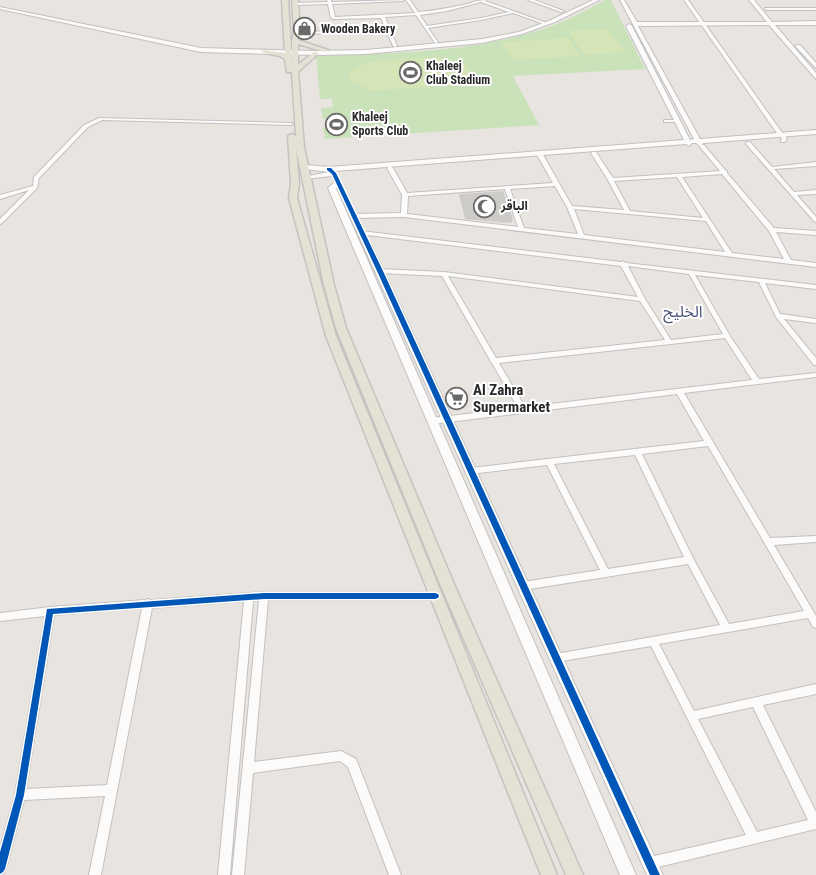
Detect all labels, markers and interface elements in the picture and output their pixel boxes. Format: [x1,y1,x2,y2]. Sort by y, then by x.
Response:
shop icon: Wooden Bakery [293,17,317,41]
place label: Wooden Bakery [321,22,396,36]
place label: Khaleej Club Stadium [426,59,490,87]
sports icon: Khaleej Club Stadium [398,61,422,85]
place label: Khaleej Sports Club [352,110,408,138]
sports icon: Khaleej Sports Club [324,112,348,136]
mosque icon: الباقر [473,194,497,218]
place label: الباقر [500,199,528,213]
district label: الخليج [663,302,703,324]
place label: Al Zahra Supermarket [473,381,550,416]
supermarket icon: Al Zahra Supermarket [445,387,469,411]

